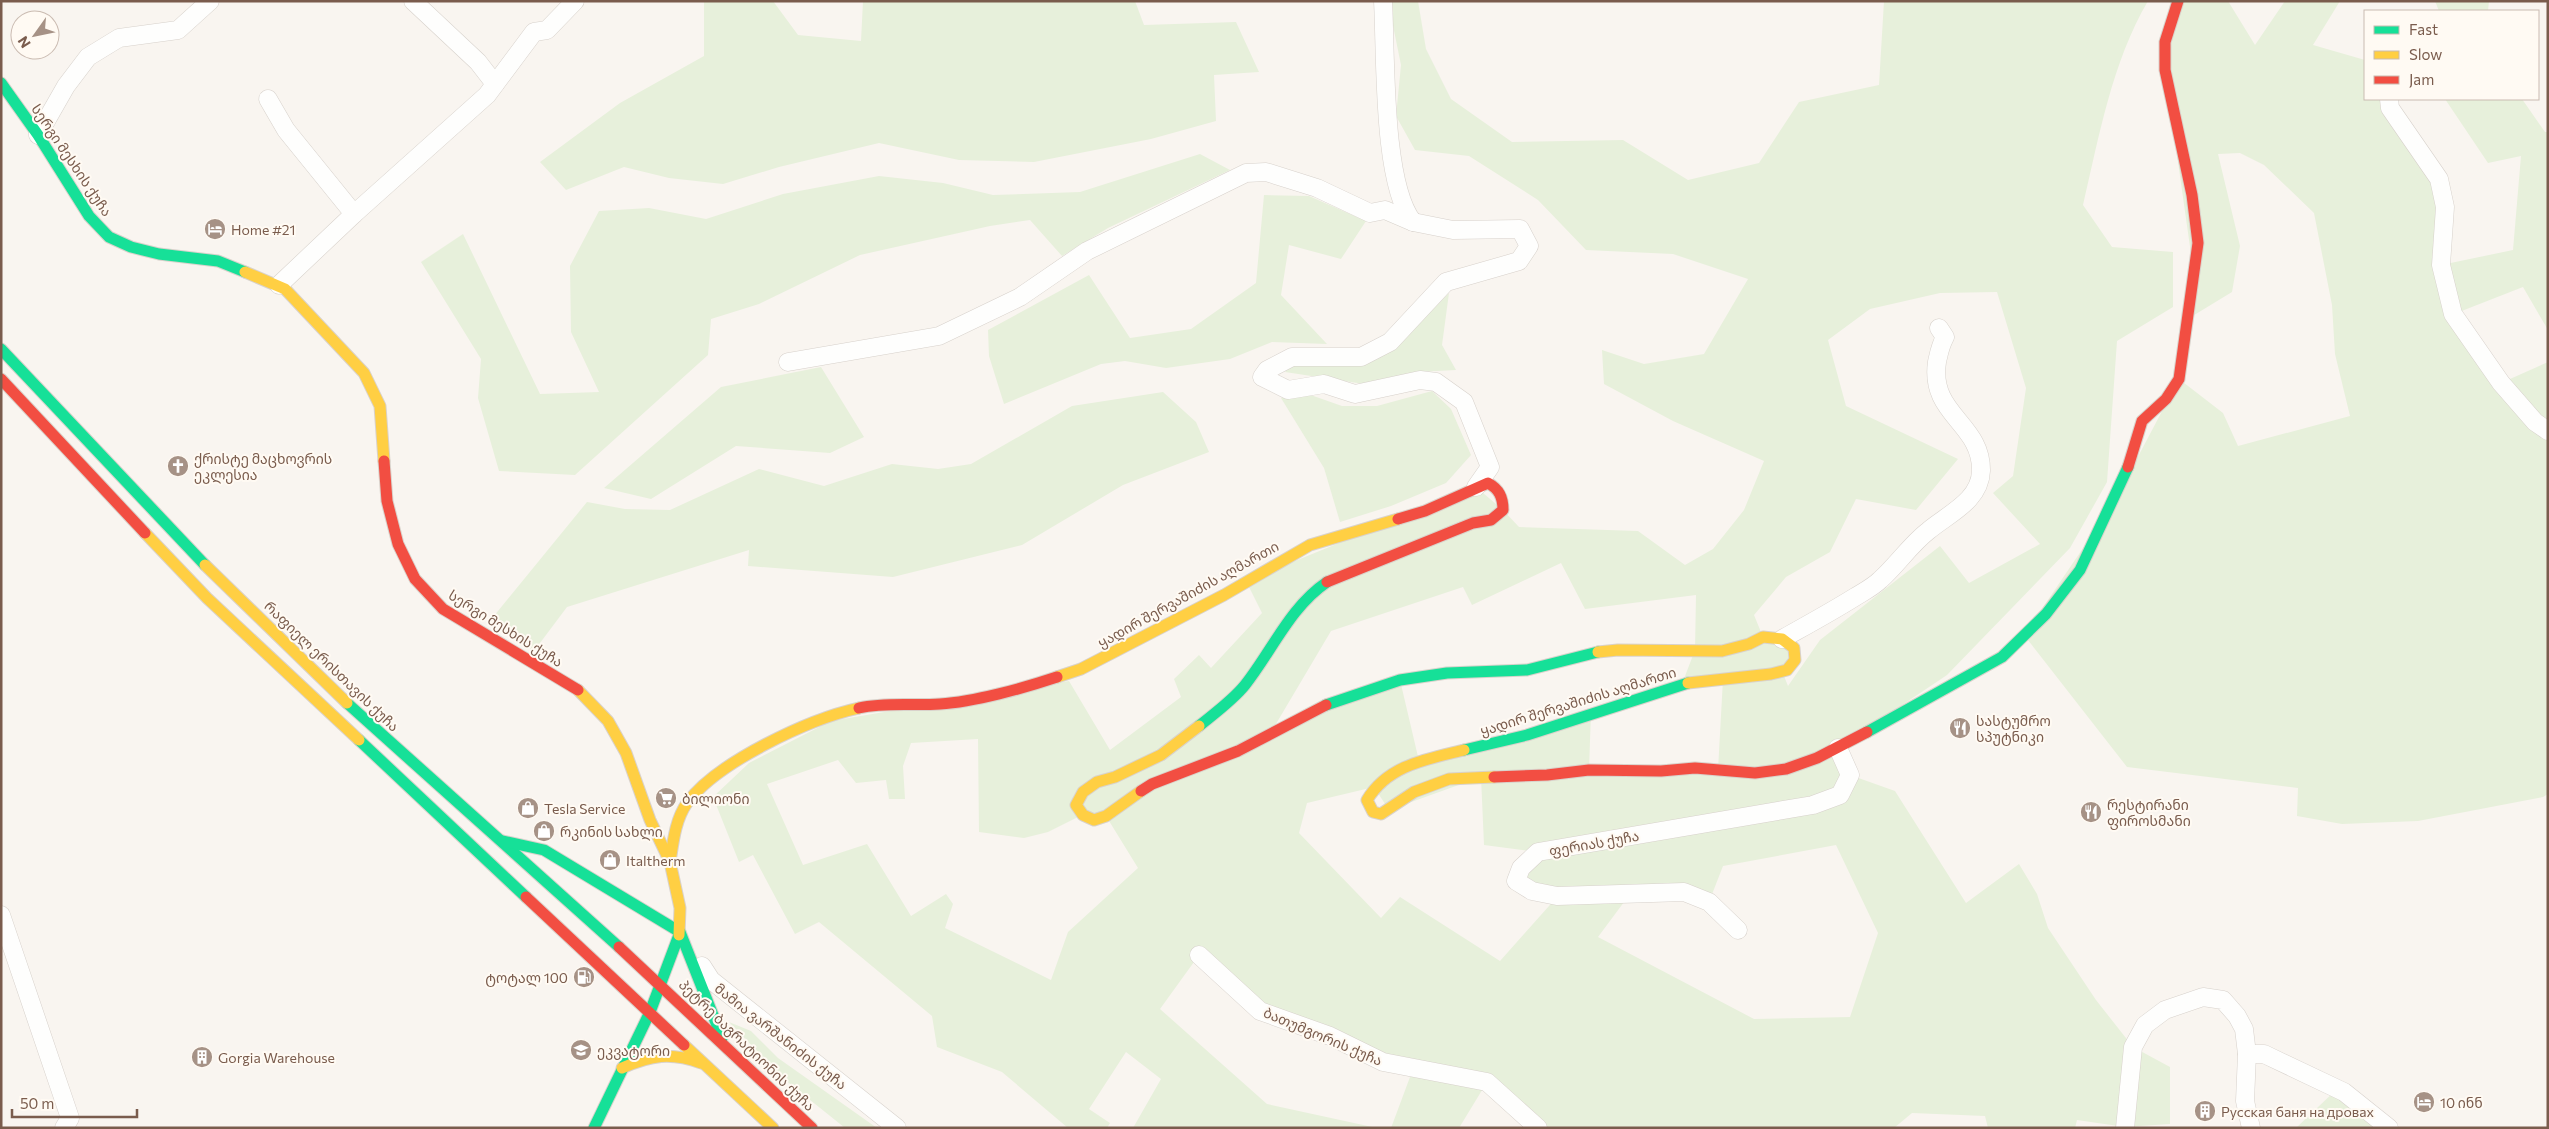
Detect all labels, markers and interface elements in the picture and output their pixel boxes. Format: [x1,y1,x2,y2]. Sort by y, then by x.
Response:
north arrow [10,10,60,60]
legend [2364,10,2539,100]
text: Fast [2409,20,2438,38]
text: N [14,33,34,51]
text: Slow [2409,45,2442,63]
text: Jam [2409,70,2434,88]
street label: სერგი მესხის ქუჩა [27,101,116,220]
hotel icon: Home #21 [203,217,227,241]
place label: Home #21 [231,221,295,238]
place label: ქრისტე მაცხოვრის ეკლესია [194,450,332,484]
church icon: ქრისტე მაცხოვრის ეკლესია [166,454,190,478]
street label: ყადირ შერვაშიძის აღმართი [1095,537,1282,652]
street label: სერგი მესხის ქუჩა [445,586,566,671]
street label: რაფიელ ერისთავის ქუჩა [260,597,403,736]
street label: ყადირ შერვაშიძის აღმართი [1478,663,1678,740]
place label: სასტუმრო სპუტნიკი [1976,712,2051,746]
restaurant icon: სასტუმრო სპუტნიკი [1948,716,1972,740]
supermarket icon: ბილიონი [654,786,678,810]
place label: ბილიონი [682,790,750,808]
shop icon: Tesla Service [516,796,540,820]
place label: რესტირანი ფიროსმანი [2107,796,2191,830]
place label: Tesla Service [544,800,625,817]
restaurant icon: რესტირანი ფიროსმანი [2079,800,2103,824]
shop icon: რკინის სახლი [532,819,556,843]
place label: რკინის სახლი [560,823,663,841]
street label: ფერიას ქუჩა [1548,827,1640,860]
shop icon: Italtherm [598,848,622,872]
place label: Italtherm [626,852,686,869]
fuel station icon: ტოტალ 100 [572,965,596,989]
place label: ტოტალ 100 [485,969,568,987]
street label: პეტრე ბაგრატიონის ქუჩა [675,976,818,1115]
street label: მამია ვარშანიძის ქუჩა [711,979,850,1094]
street label: ბათუმგორის ქუჩა [1261,1003,1385,1070]
school or university icon: ეკვატორი [569,1038,593,1062]
place label: ეკვატორი [597,1042,670,1060]
building icon: Gorgia Warehouse [190,1045,214,1069]
place label: Gorgia Warehouse [218,1049,335,1066]
scale bar [12,1086,138,1118]
hotel icon: 10 ინნ [2412,1090,2436,1114]
text: 50 m [20,1094,54,1112]
place label: 10 ინნ [2440,1094,2483,1111]
building icon: Русская баня на дровах [2193,1099,2217,1123]
place label: Русская баня на дровах [2221,1103,2375,1120]

